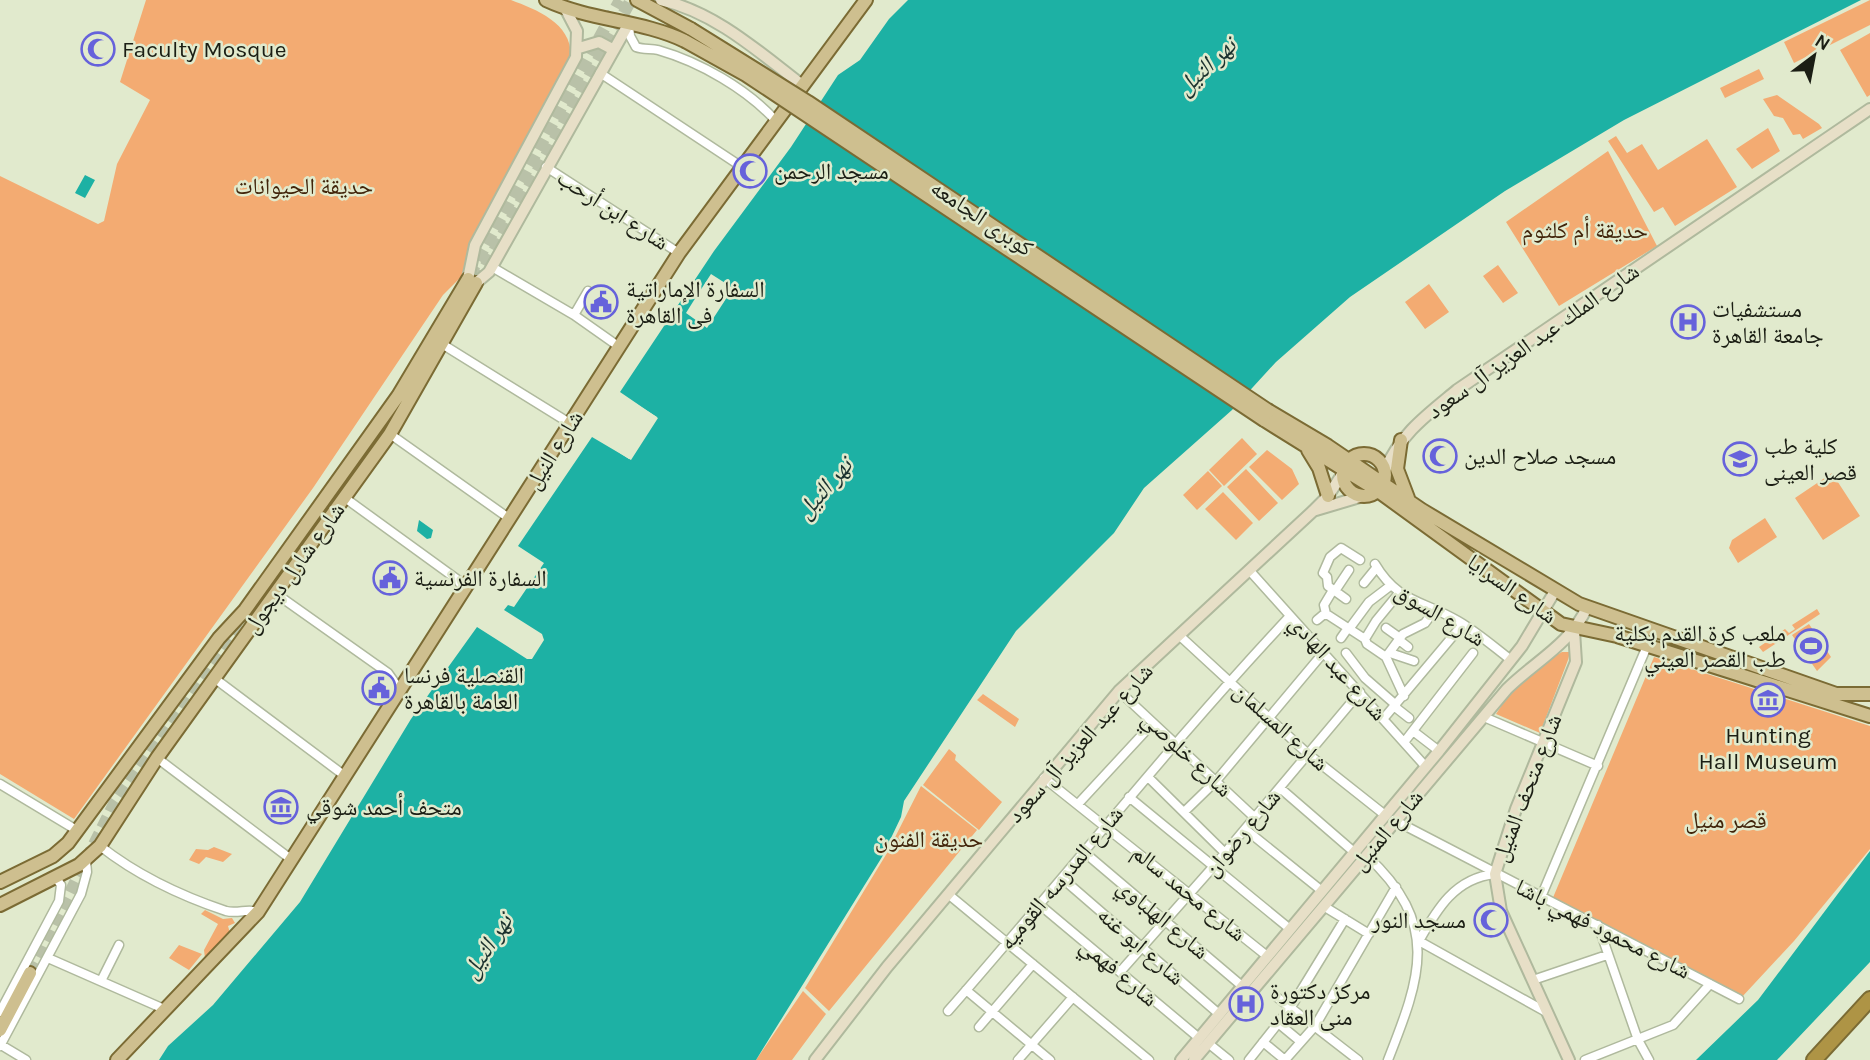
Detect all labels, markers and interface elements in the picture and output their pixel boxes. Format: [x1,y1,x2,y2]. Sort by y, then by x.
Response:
north arrow [1779,21,1849,91]
water label: نهر النيل [1170,29,1245,101]
text: N [1811,29,1834,55]
mosque icon: Faculty Mosque [79,30,117,68]
place label: Faculty Mosque [122,36,287,63]
mosque icon: مسجد الرحمن [731,152,769,190]
place label: مسجد الرحمن [774,158,889,185]
street label: شارع ابن أرحب [552,163,674,257]
park label: حديقة الحيوانات [235,173,373,200]
street label: كوبرى الجامعه [926,174,1039,262]
park label: حديقة أم كلثوم [1522,216,1648,246]
street label: شارع الملك عبد العزيز آل سعود [1422,257,1645,425]
place label: السفارة الإماراتية فى القاهرة [626,276,765,329]
public building icon: السفارة الإماراتية فى القاهرة [582,283,620,321]
place label: مستشفيات جامعة القاهرة [1712,296,1824,349]
hospital icon: مستشفيات جامعة القاهرة [1669,303,1707,341]
street label: شارع النيل [519,405,590,495]
place label: كلية طب قصر العينى [1764,433,1857,486]
mosque icon: مسجد صلاح الدين [1421,437,1459,475]
school or university icon: كلية طب قصر العينى [1721,440,1759,478]
place label: مسجد صلاح الدين [1464,443,1616,471]
water label: نهر النيل [790,449,861,525]
street label: شارع شارل ديجول [237,497,351,639]
street label: شارع السرايا [1461,548,1562,630]
public building icon: السفارة الفرنسية [371,559,409,597]
place label: السفارة الفرنسية [414,565,547,592]
street label: شارع السوق [1389,578,1490,653]
street label: شارع عبد الهادي [1280,610,1392,730]
place label: ملعب كرة القدم بكلية طب القصر العيني [1614,620,1786,677]
sports icon: ملعب كرة القدم بكلية طب القصر العيني [1792,627,1830,665]
street label: شارع عبد العزيز آل سعود [1001,658,1159,829]
place label: القنصلية فرنسا العامة بالقاهرة [404,662,524,715]
public building icon: القنصلية فرنسا العامة بالقاهرة [360,669,398,707]
street label: شارع المسلمان [1227,677,1334,777]
museum icon: Hunting Hall Museum [1749,681,1787,719]
street label: شارع خلوصي [1133,705,1238,806]
street label: شارع متحف المنيل [1486,710,1568,866]
place label: Hunting Hall Museum [1698,722,1838,775]
street label: شارع رضوان [1198,784,1287,883]
street label: شارع المنيل [1345,784,1429,877]
museum icon: متحف أحمد شوقي [262,788,300,826]
place label: متحف أحمد شوقي [306,793,462,825]
street label: شارع المدرسه القوميه [993,801,1130,956]
park label: قصر منيل [1685,807,1767,834]
park label: حديقة الفنون [875,826,983,853]
street label: شارع محمد سالم [1125,839,1251,949]
street label: شارع الهلباوي [1109,873,1214,969]
street label: شارع محمود فهمي باشا [1509,873,1695,989]
street label: شارع ابو غنه [1092,901,1190,992]
mosque icon: مسجد النور [1472,901,1510,939]
water label: نهر النيل [456,905,521,984]
place label: مسجد النور [1371,907,1466,934]
street label: شارع فهمي [1072,932,1163,1016]
place label: مركز دكتورة منى العقاد [1270,978,1370,1031]
hospital icon: مركز دكتورة منى العقاد [1227,985,1265,1023]

